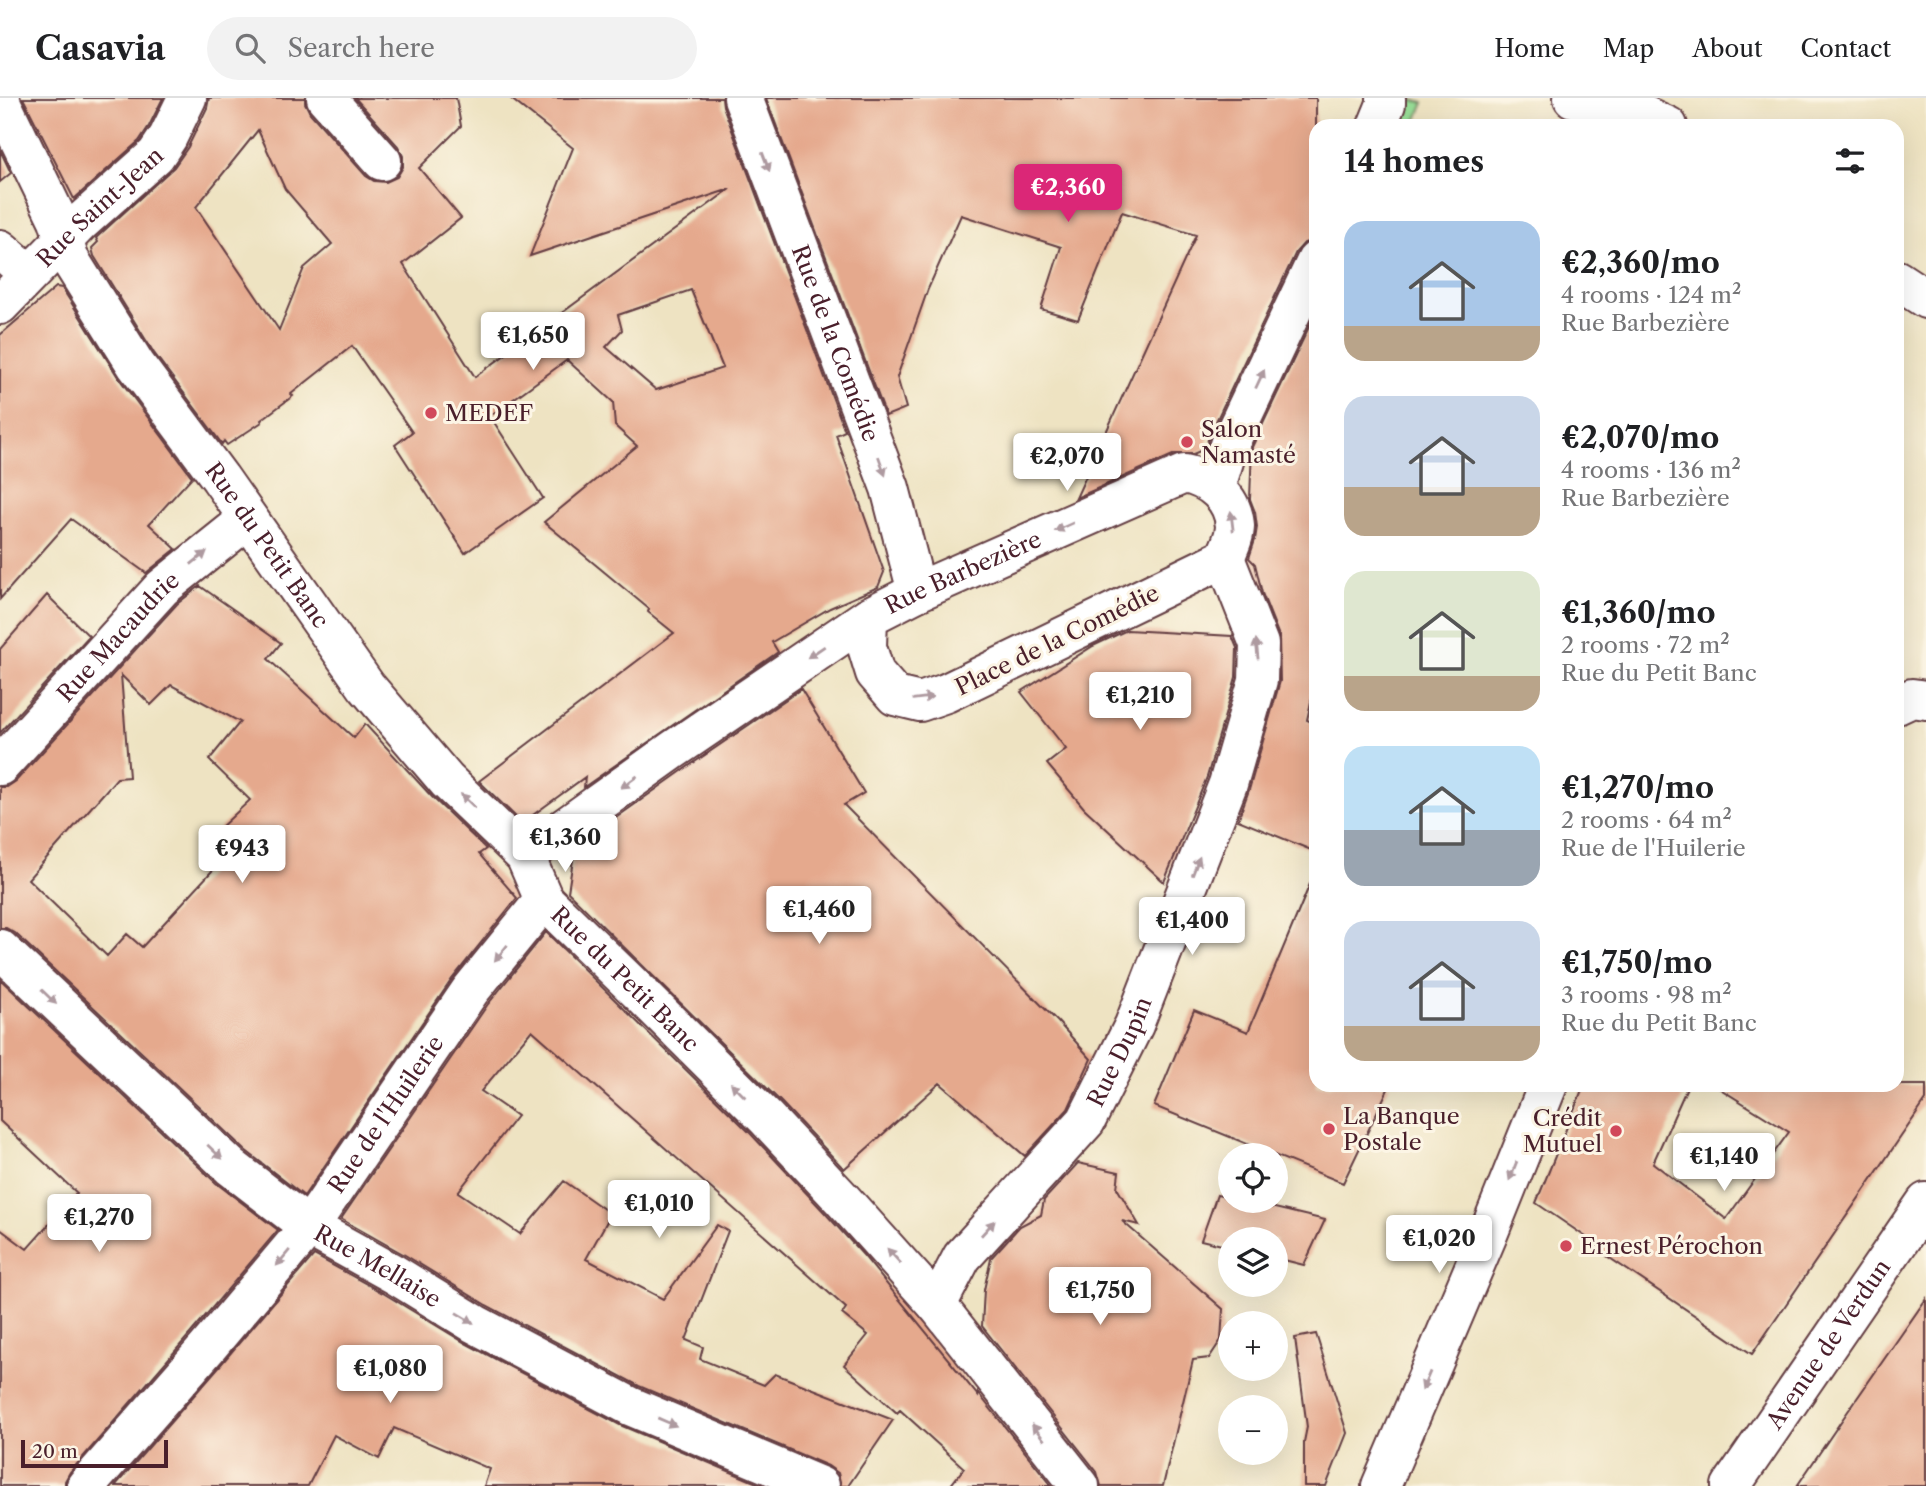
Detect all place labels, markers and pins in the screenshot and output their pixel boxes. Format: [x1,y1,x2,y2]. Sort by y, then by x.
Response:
pin: €2,360 [1011,164,1125,224]
pin: €1,650 [476,313,590,372]
place label: MEDEF [445,399,533,427]
marker: MEDEF [423,405,439,421]
place label: Salon Namasté [1201,415,1296,469]
pin: €2,070 [1010,434,1124,493]
marker: Salon Namasté [1179,434,1195,450]
pin: €1,210 [1083,672,1197,732]
pin: €1,360 [508,814,622,874]
pin: €943 [201,826,283,885]
pin: €1,460 [762,886,876,946]
pin: €1,400 [1135,898,1249,957]
place label: La Banque Postale [1343,1102,1460,1156]
place label: Crédit Mutuel [1523,1104,1602,1158]
marker: La Banque Postale [1321,1121,1337,1137]
marker: Crédit Mutuel [1608,1123,1624,1139]
pin: €1,140 [1667,1134,1781,1193]
pin: €1,010 [602,1180,716,1240]
pin: €1,270 [42,1194,156,1254]
pin: €1,020 [1382,1216,1496,1275]
place label: Ernest Pérochon [1580,1232,1763,1260]
marker: Ernest Pérochon [1558,1238,1574,1254]
pin: €1,750 [1043,1268,1157,1327]
pin: €1,080 [333,1346,447,1405]

